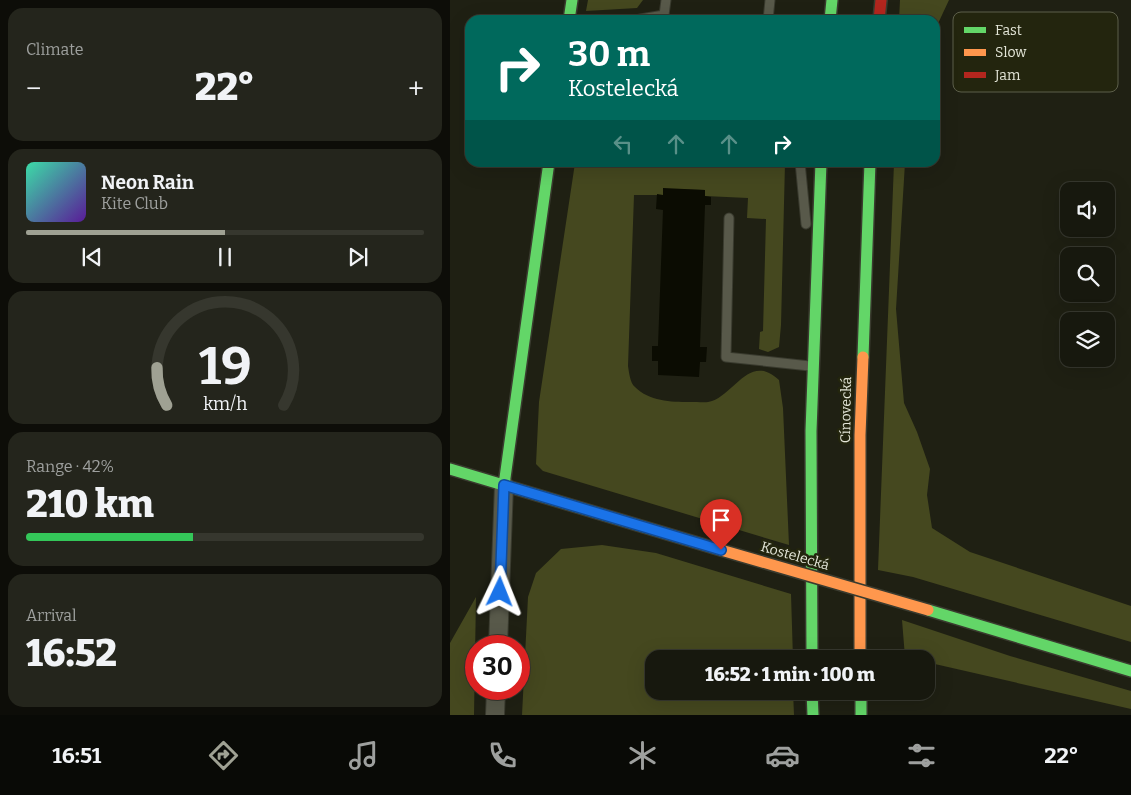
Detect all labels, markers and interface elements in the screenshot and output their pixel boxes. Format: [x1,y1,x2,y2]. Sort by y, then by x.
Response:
legend [953,12,1118,92]
text: Fast [995,22,1022,39]
text: 30 m [568,33,650,75]
icon: right [485,35,550,100]
text: Climate [26,40,84,59]
text: Slow [995,44,1027,61]
text: 22° [195,64,255,110]
text: Jam [994,67,1021,84]
text: − [26,72,41,105]
text: + [408,72,424,105]
text: Kostelecká [568,75,679,102]
icon: left [609,130,637,158]
icon: ahead [662,130,690,158]
icon: ahead [715,130,743,158]
icon: right [768,130,796,158]
text: Neon Rain [101,171,194,194]
map controls [1060,182,1115,367]
button: sound [1060,182,1115,237]
text: Kite Club [101,194,168,213]
icon: previous [78,243,106,271]
icon: pause [211,243,239,271]
icon: next [344,243,372,271]
button: search [1060,247,1115,302]
button: layers [1060,312,1115,367]
text: 19 [198,335,252,398]
street label: Cínovecká [837,376,855,443]
text: km/h [203,393,247,415]
text: Range · 42% [26,457,114,476]
text: 210 km [26,481,154,527]
pin [700,499,742,550]
icon: arrive [707,506,735,534]
street label: Kostelecká [759,538,832,574]
position arrow [473,565,525,617]
text: Arrival [26,606,77,625]
text: 16:52 [26,630,117,676]
speed limit sign: 30 [465,635,530,700]
text: 16:52 · 1 min · 100 m [705,663,875,686]
icon: directions [206,738,241,773]
icon: music [346,738,381,773]
icon: phone [485,738,520,773]
icon: climate [625,738,660,773]
icon: car [765,738,800,773]
icon: filters [904,738,939,773]
text: 16:51 [52,742,101,769]
text: 22° [1044,742,1079,769]

